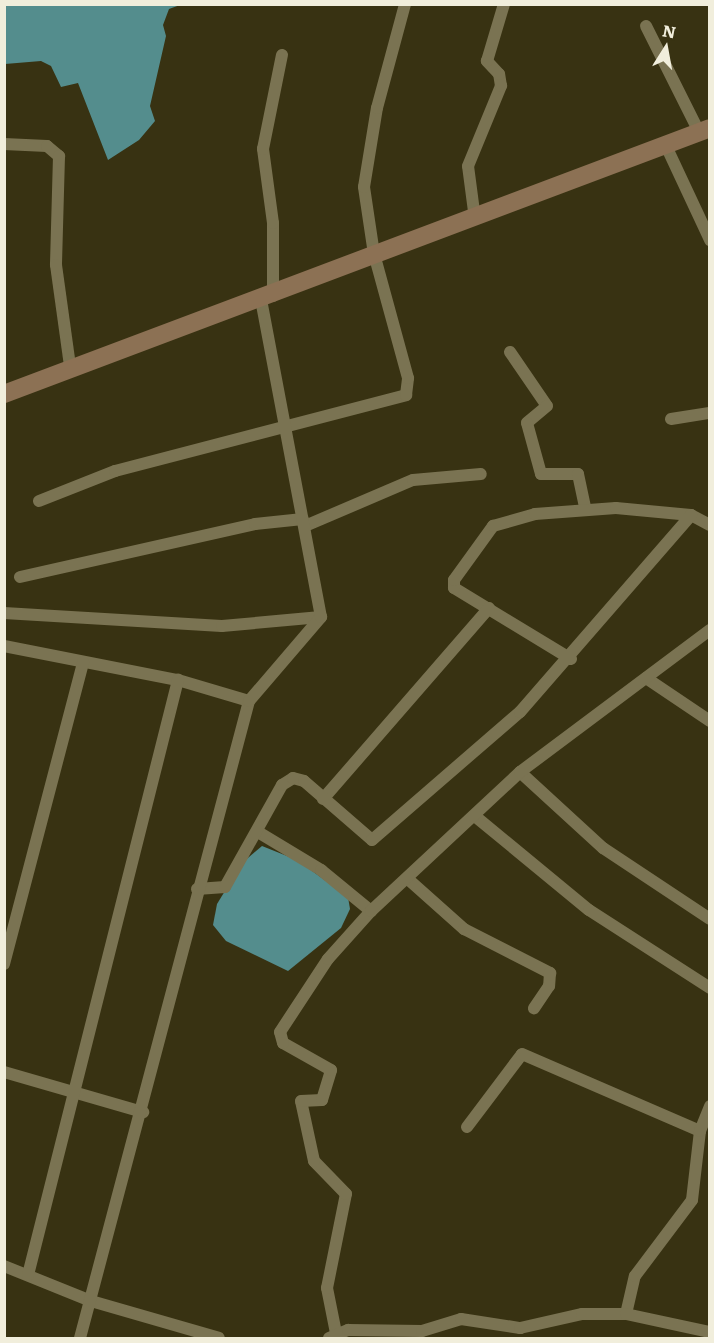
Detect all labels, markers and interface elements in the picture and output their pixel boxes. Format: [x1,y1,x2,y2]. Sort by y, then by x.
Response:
text: N [661,17,678,43]
north arrow [636,18,696,78]

